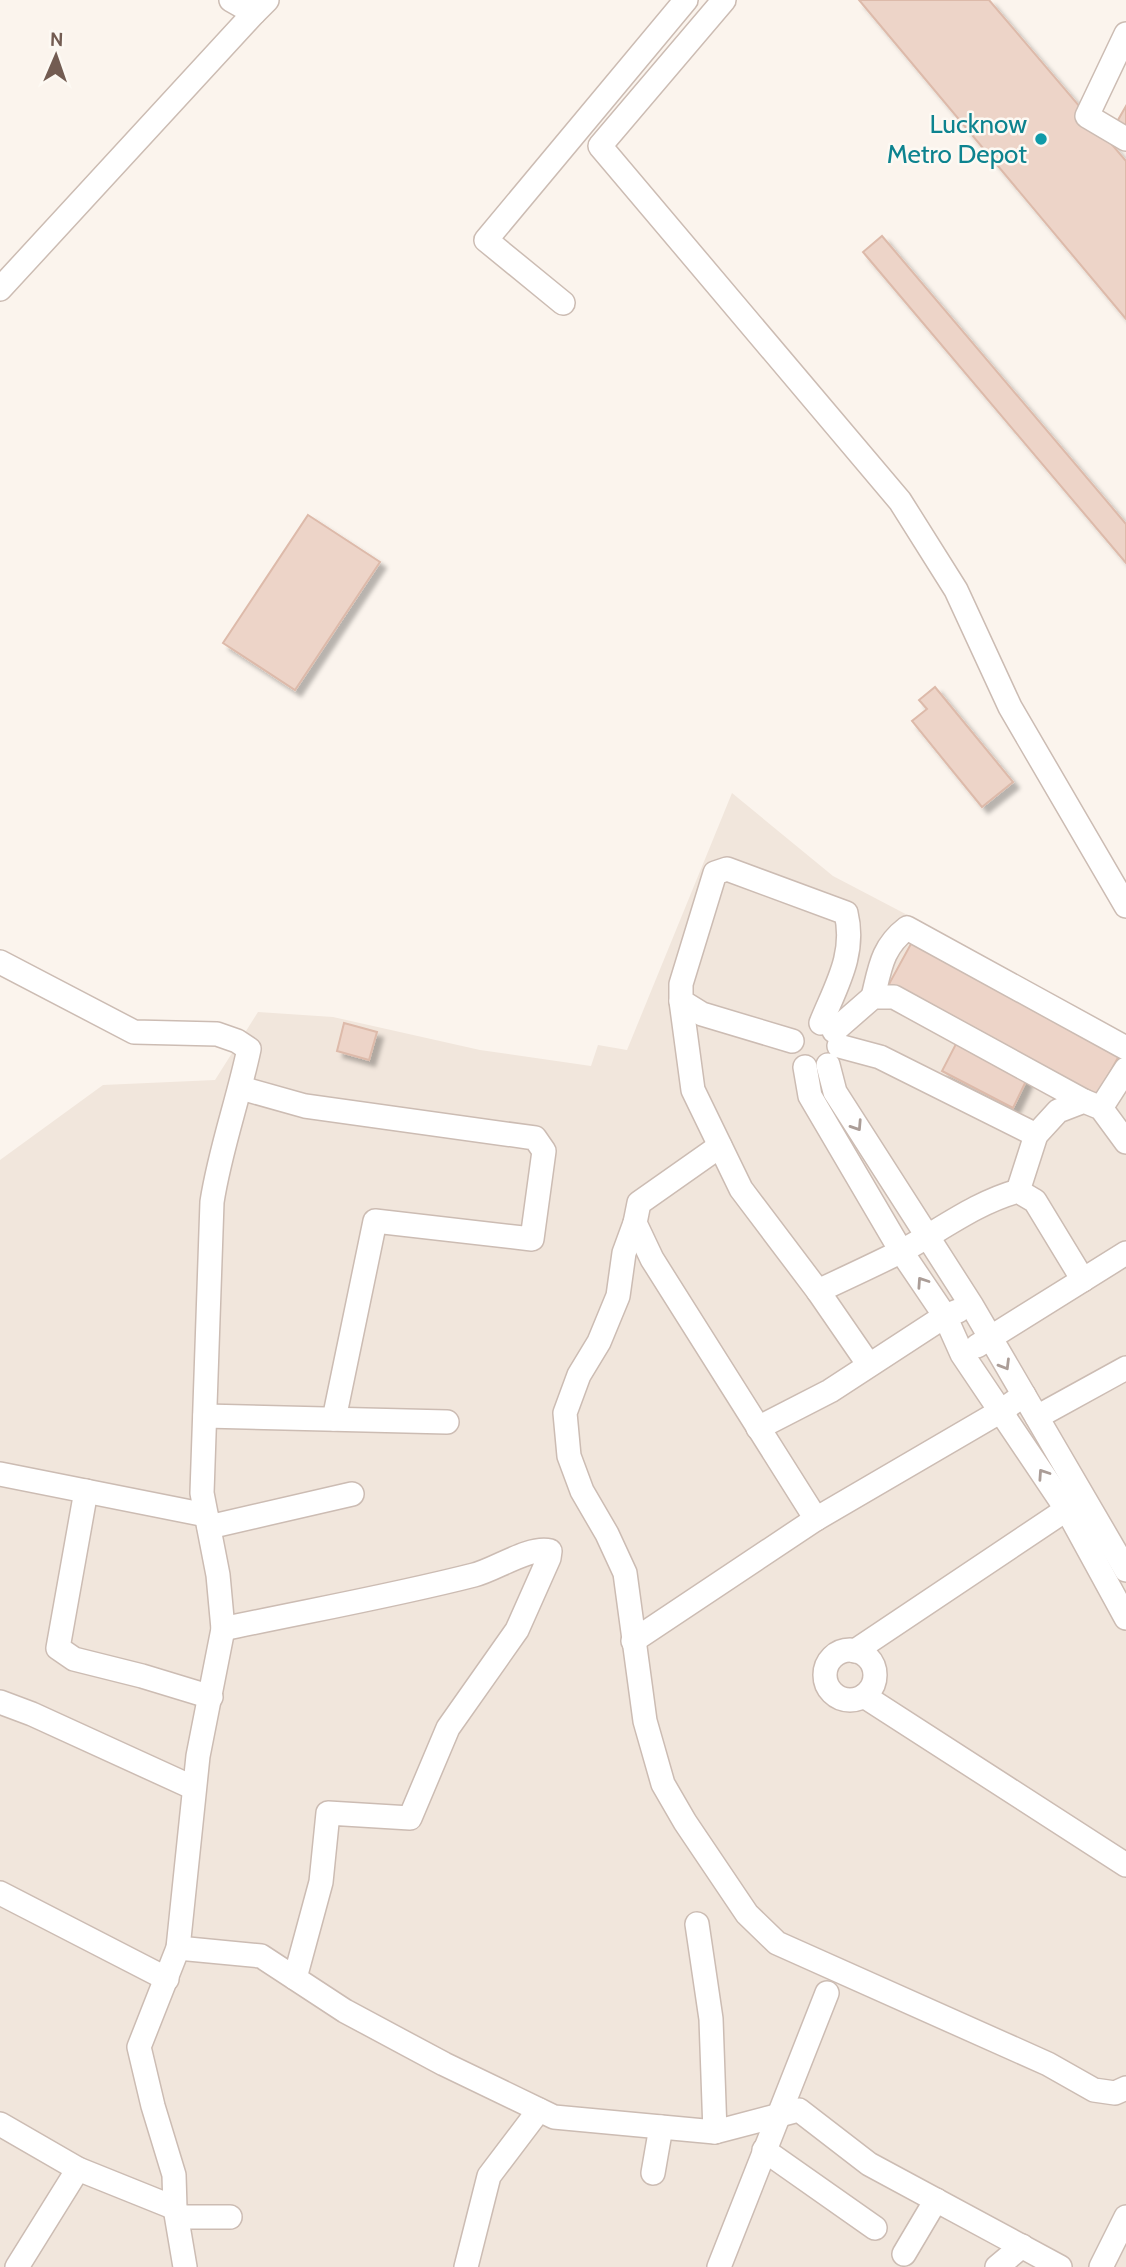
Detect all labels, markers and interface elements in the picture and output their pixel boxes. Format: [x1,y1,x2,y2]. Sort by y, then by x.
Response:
north arrow [21,21,91,91]
text: N [49,28,64,51]
place label: Lucknow Metro Depot [887,108,1027,170]
marker: Lucknow Metro Depot [1033,131,1049,147]
one-way arrow [849,1118,862,1131]
one-way arrow [918,1277,930,1290]
one-way arrow [997,1358,1010,1371]
one-way arrow [1039,1469,1051,1482]

